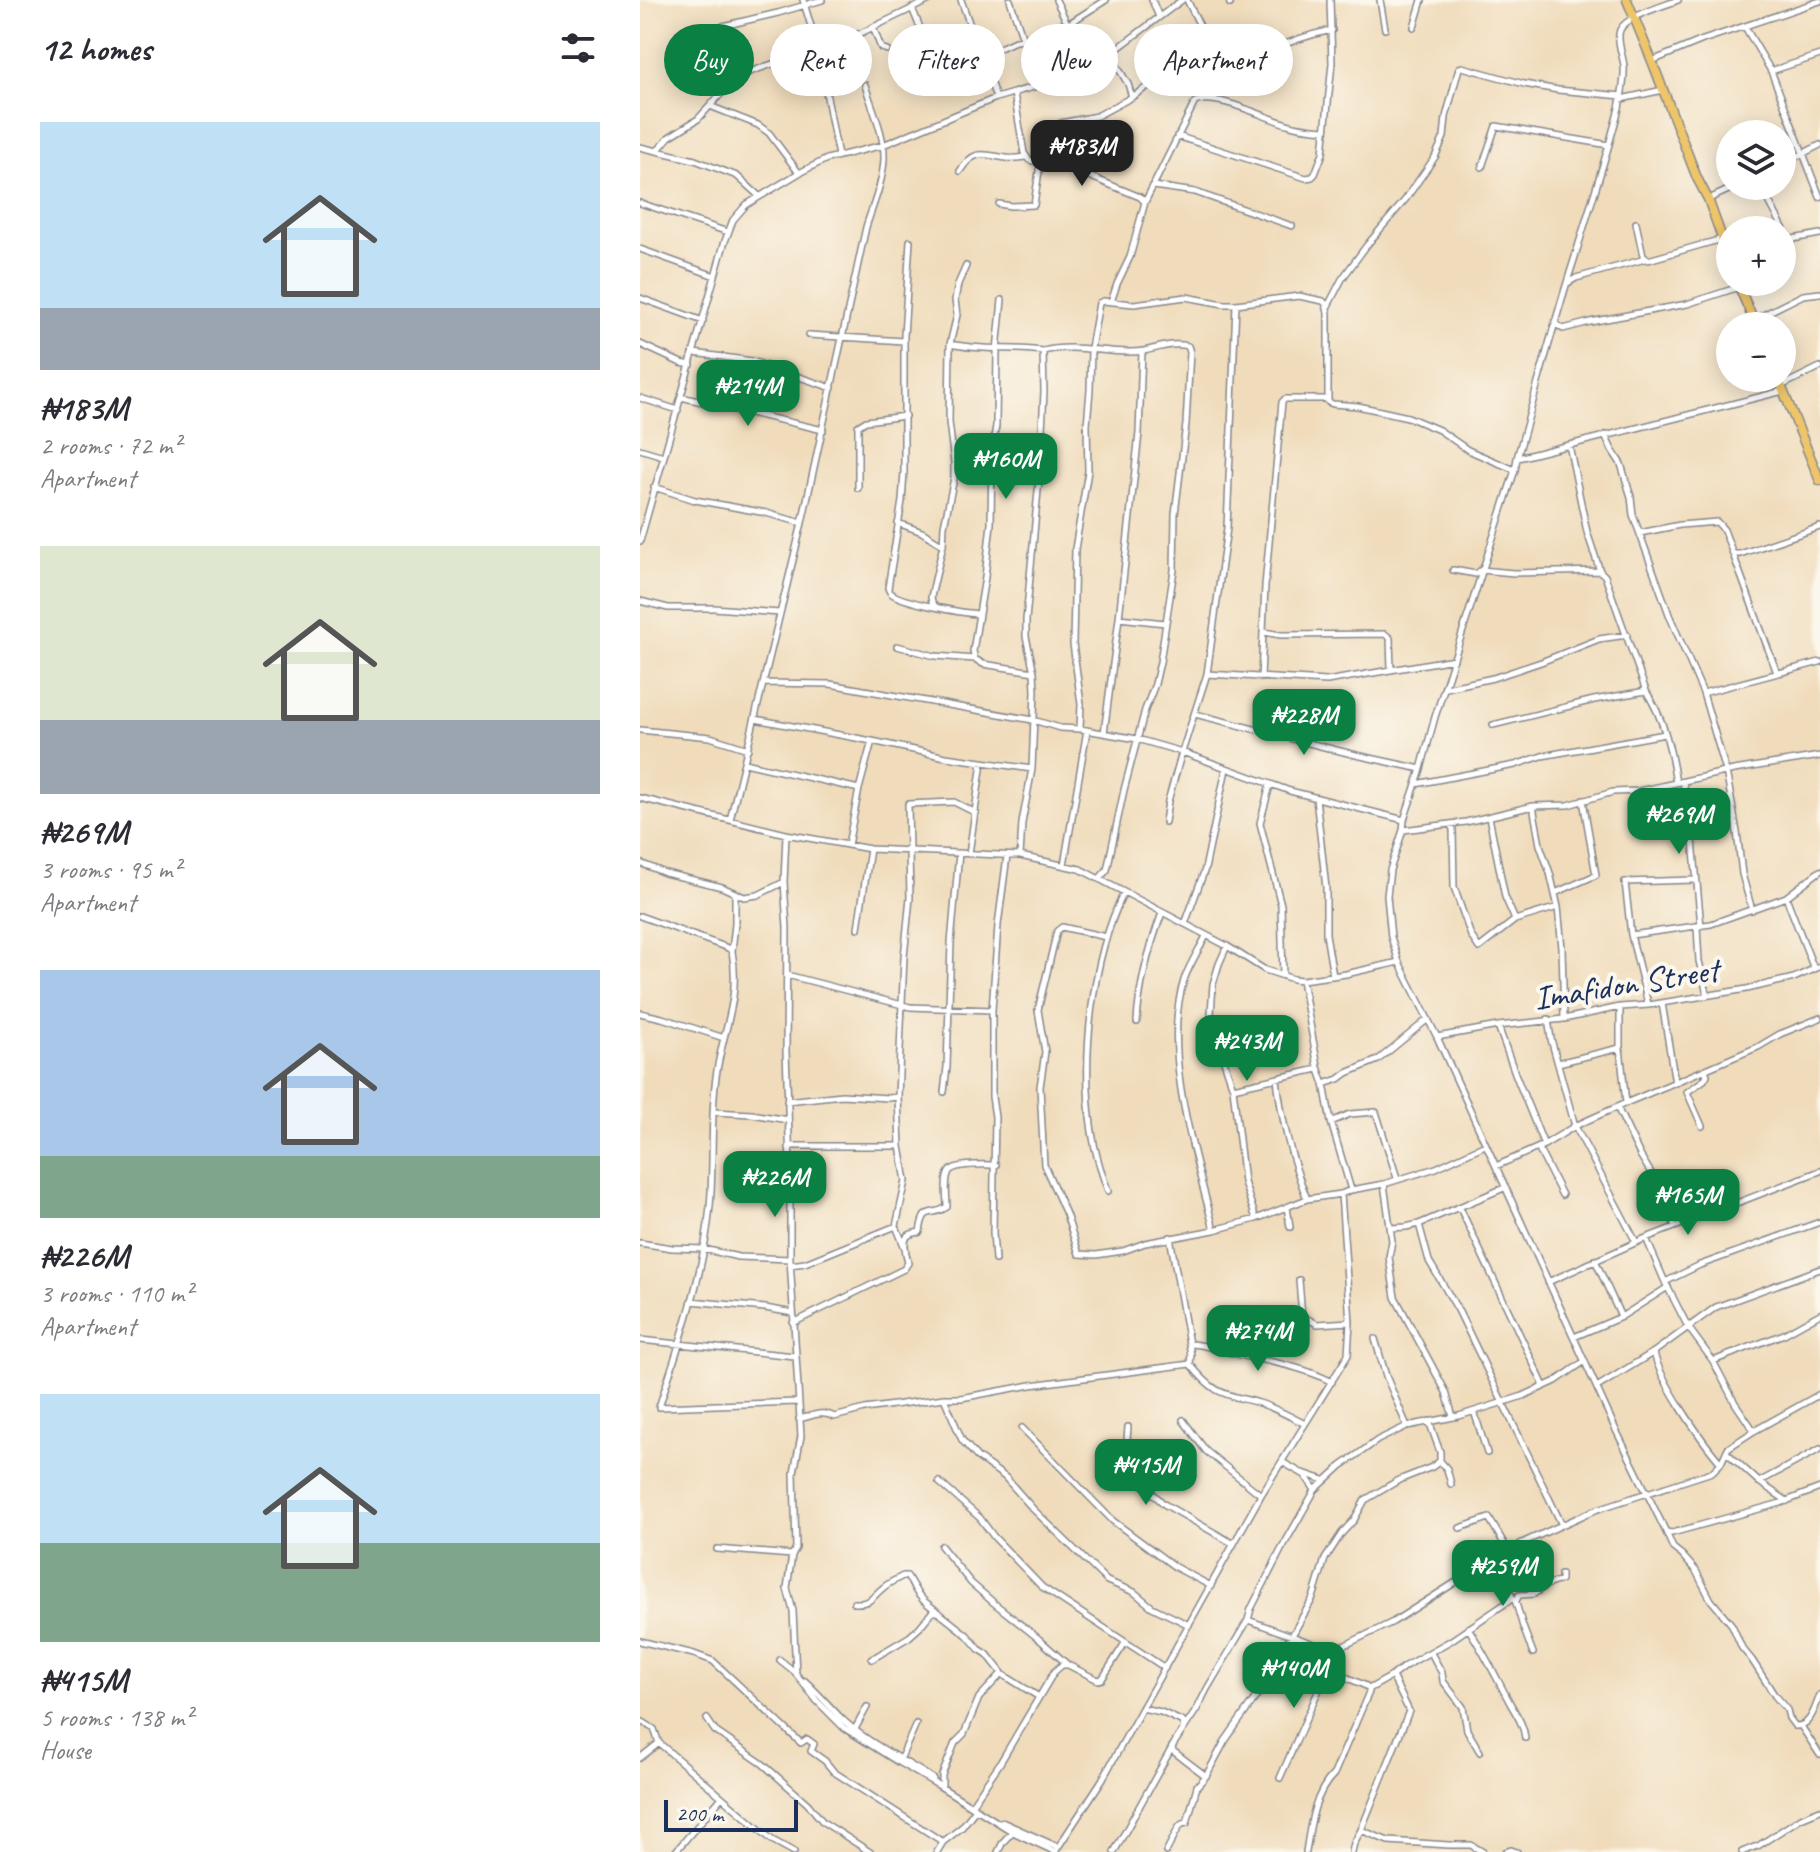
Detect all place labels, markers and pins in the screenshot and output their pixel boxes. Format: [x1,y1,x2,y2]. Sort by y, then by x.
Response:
pin: ₦183M [1026,120,1138,188]
pin: ₦214M [692,360,804,428]
pin: ₦160M [950,433,1062,501]
pin: ₦228M [1248,689,1360,757]
pin: ₦269M [1623,788,1735,856]
pin: ₦243M [1191,1015,1303,1083]
pin: ₦226M [719,1151,831,1219]
pin: ₦165M [1632,1169,1744,1237]
pin: ₦274M [1202,1305,1314,1373]
pin: ₦415M [1090,1439,1202,1507]
pin: ₦259M [1447,1540,1559,1608]
pin: ₦140M [1238,1642,1350,1710]

